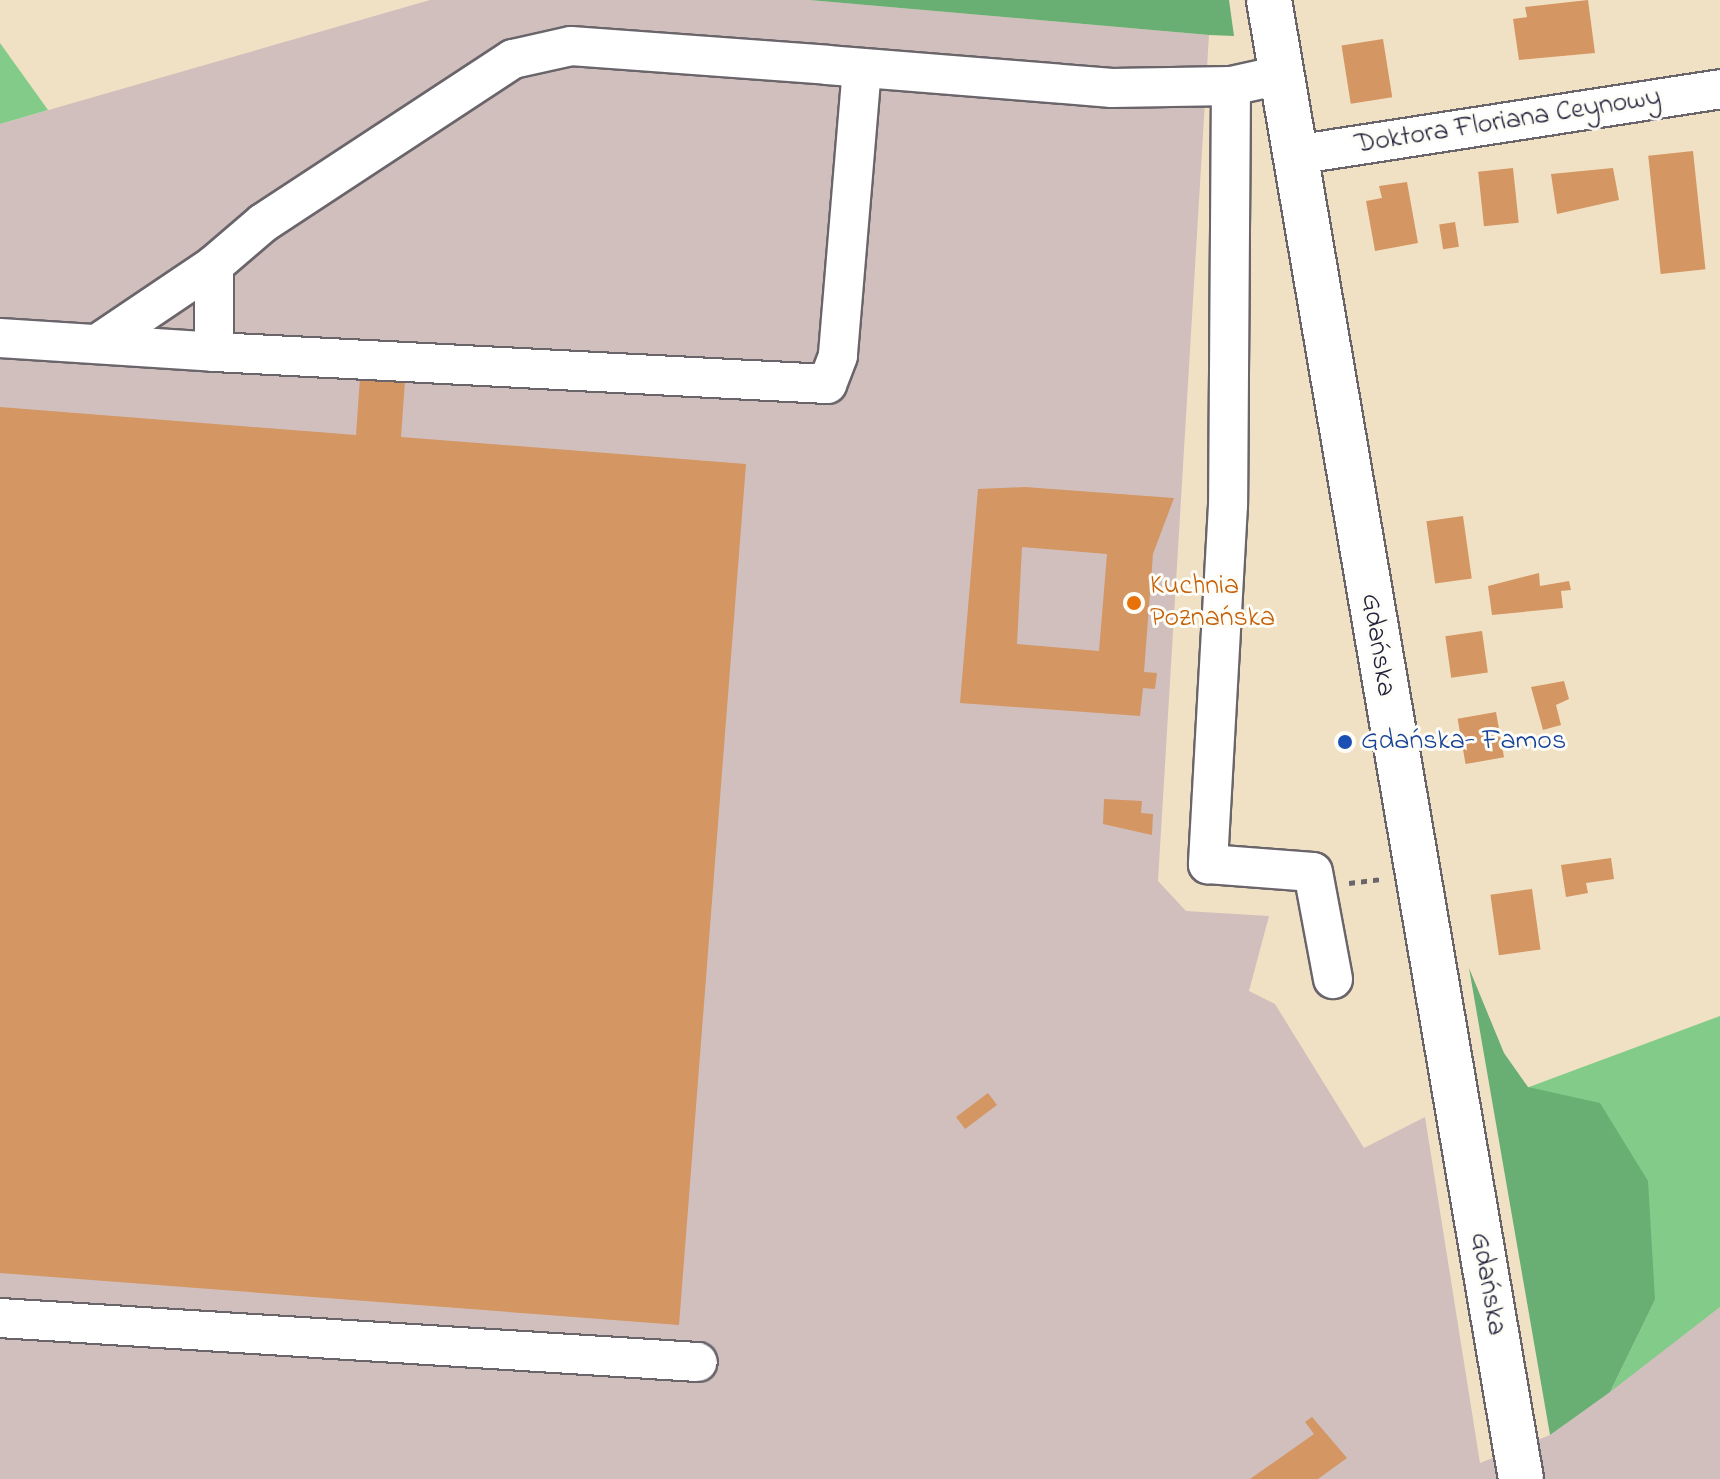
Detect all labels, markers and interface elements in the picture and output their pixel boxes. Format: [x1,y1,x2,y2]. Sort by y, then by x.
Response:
street label: Doktora Floriana Ceynowy [1353,81,1663,163]
place label: Kuchnia Poznańska [1150,570,1275,636]
street label: Gdańska [1352,591,1402,699]
marker: Kuchnia Poznańska [1125,594,1143,612]
place label: Gdańska- Famos [1361,725,1566,759]
marker: Gdańska- Famos [1336,733,1354,751]
street label: Gdańska [1461,1230,1513,1338]

